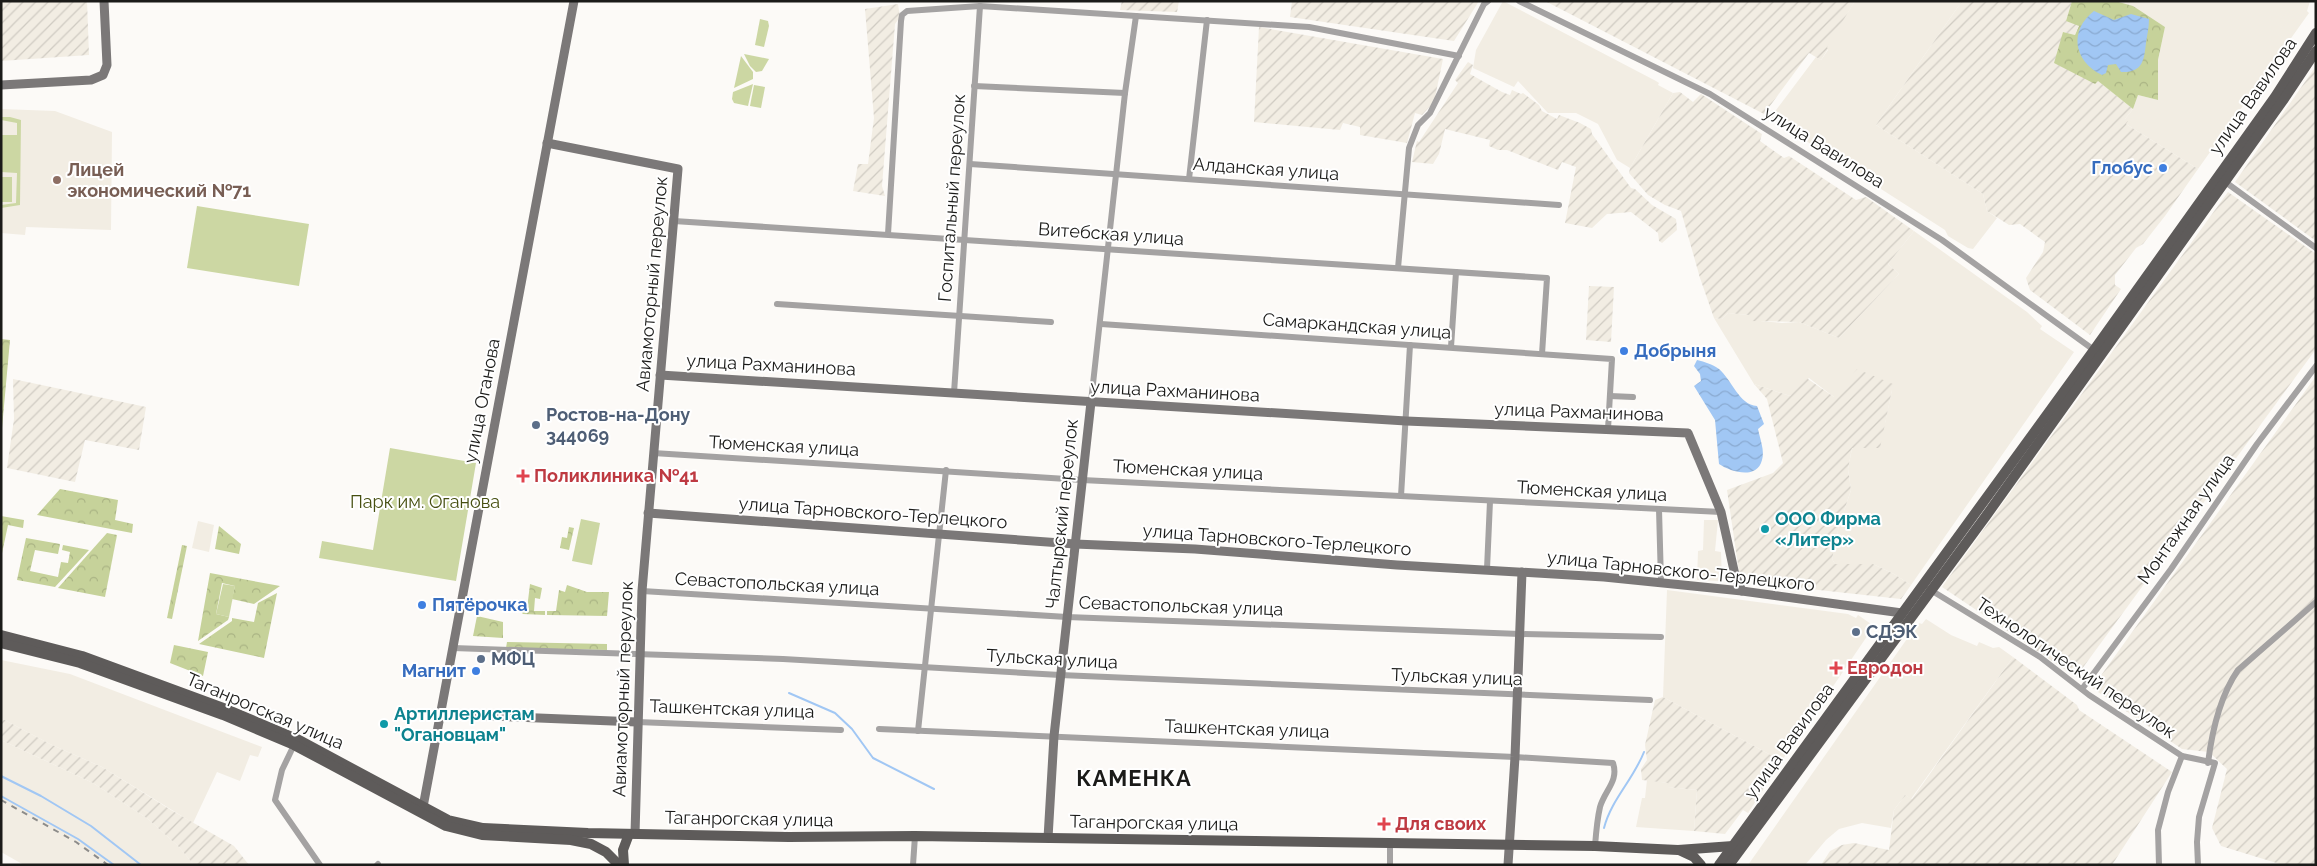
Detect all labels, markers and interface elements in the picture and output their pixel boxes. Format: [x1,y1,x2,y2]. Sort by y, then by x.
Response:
street label: улица Вавилова [2204,33,2301,158]
street label: Госпитальный переулок [934,93,969,303]
street label: улица Вавилова [1760,101,1888,192]
street label: Алданская улица [1192,153,1340,184]
place label: Глобус [2091,157,2153,178]
place label: Лицей экономический №71 [67,159,251,201]
marker: Глобус [2157,162,2169,174]
marker: Лицей экономический №71 [51,174,63,186]
street label: Авиамоторный переулок [632,175,671,393]
street label: Витебская улица [1037,218,1185,249]
street label: Самаркандская улица [1262,308,1452,343]
street label: улица Оганова [459,337,504,465]
place label: Добрыня [1634,340,1716,361]
marker: Добрыня [1618,345,1630,357]
street label: улица Рахманинова [686,350,856,379]
street label: улица Рахманинова [1090,376,1260,405]
street label: улица Рахманинова [1494,398,1664,425]
place label: Ростов-на-Дону 344069 [546,404,690,446]
street label: Чалтырский переулок [1041,418,1082,610]
marker: Ростов-на-Дону 344069 [530,419,542,431]
street label: Тюменская улица [708,431,860,460]
street label: Монтажная улица [2133,450,2238,588]
street label: Тюменская улица [1112,455,1264,484]
place label: Поликлиника №41 [534,465,699,486]
marker: Поликлиника №41 [516,469,530,483]
street label: Тюменская улица [1516,476,1668,505]
park label: Парк им. Оганова [350,491,500,512]
street label: улица Тарновского-Терлецкого [738,493,1008,532]
place label: ООО Фирма «Литер» [1775,508,1881,550]
street label: улица Тарновского-Терлецкого [1142,520,1412,559]
marker: ООО Фирма «Литер» [1759,523,1771,535]
street label: улица Тарновского-Терлецкого [1546,546,1816,595]
street label: Севастопольская улица [674,568,880,599]
street label: Авиамоторный переулок [608,581,637,797]
street label: Севастопольская улица [1078,591,1284,620]
street label: Технологический переулок [1973,593,2180,742]
place label: Пятёрочка [432,594,528,615]
marker: Пятёрочка [416,599,428,611]
place label: СДЭК [1866,621,1918,642]
marker: СДЭК [1850,626,1862,638]
street label: Тульская улица [986,645,1118,672]
place label: МФЦ [491,648,535,669]
marker: МФЦ [475,653,487,665]
place label: Евродон [1847,657,1923,678]
place label: Магнит [402,660,466,681]
marker: Евродон [1829,661,1843,675]
street label: Тульская улица [1391,664,1523,689]
marker: Магнит [470,665,482,677]
street label: Таганрогская улица [183,668,347,753]
street label: улица Вавилова [1740,679,1838,803]
street label: Ташкентская улица [649,695,815,722]
place label: Артиллеристам "Огановцам" [394,703,535,745]
street label: Ташкентская улица [1164,715,1330,742]
marker: Артиллеристам "Огановцам" [378,718,390,730]
district label: КАМЕНКА [1076,765,1192,791]
street label: Таганрогская улица [664,807,834,830]
street label: Таганрогская улица [1069,811,1239,834]
place label: Для своих [1395,813,1487,834]
marker: Для своих [1377,817,1391,831]

